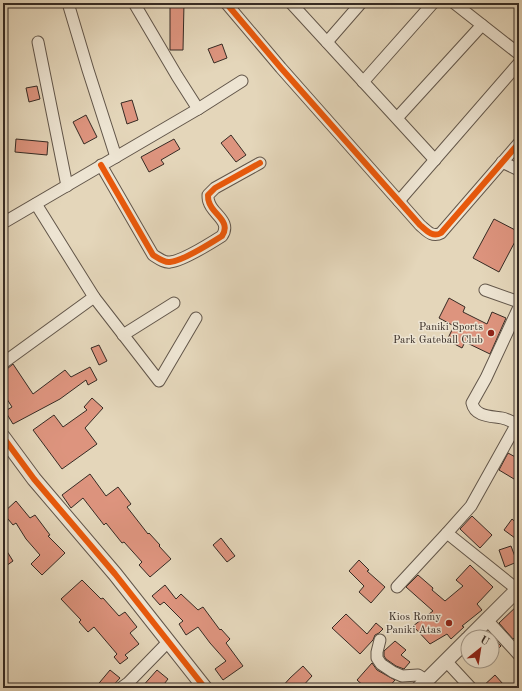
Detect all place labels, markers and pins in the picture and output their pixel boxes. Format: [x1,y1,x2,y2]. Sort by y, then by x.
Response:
place label: Paniki Sports Park Gateball Club [393,322,483,346]
marker: Paniki Sports Park Gateball Club [486,328,496,338]
place label: Kios Romy Paniki Atas [385,612,441,636]
marker: Kios Romy Paniki Atas [444,618,454,628]

